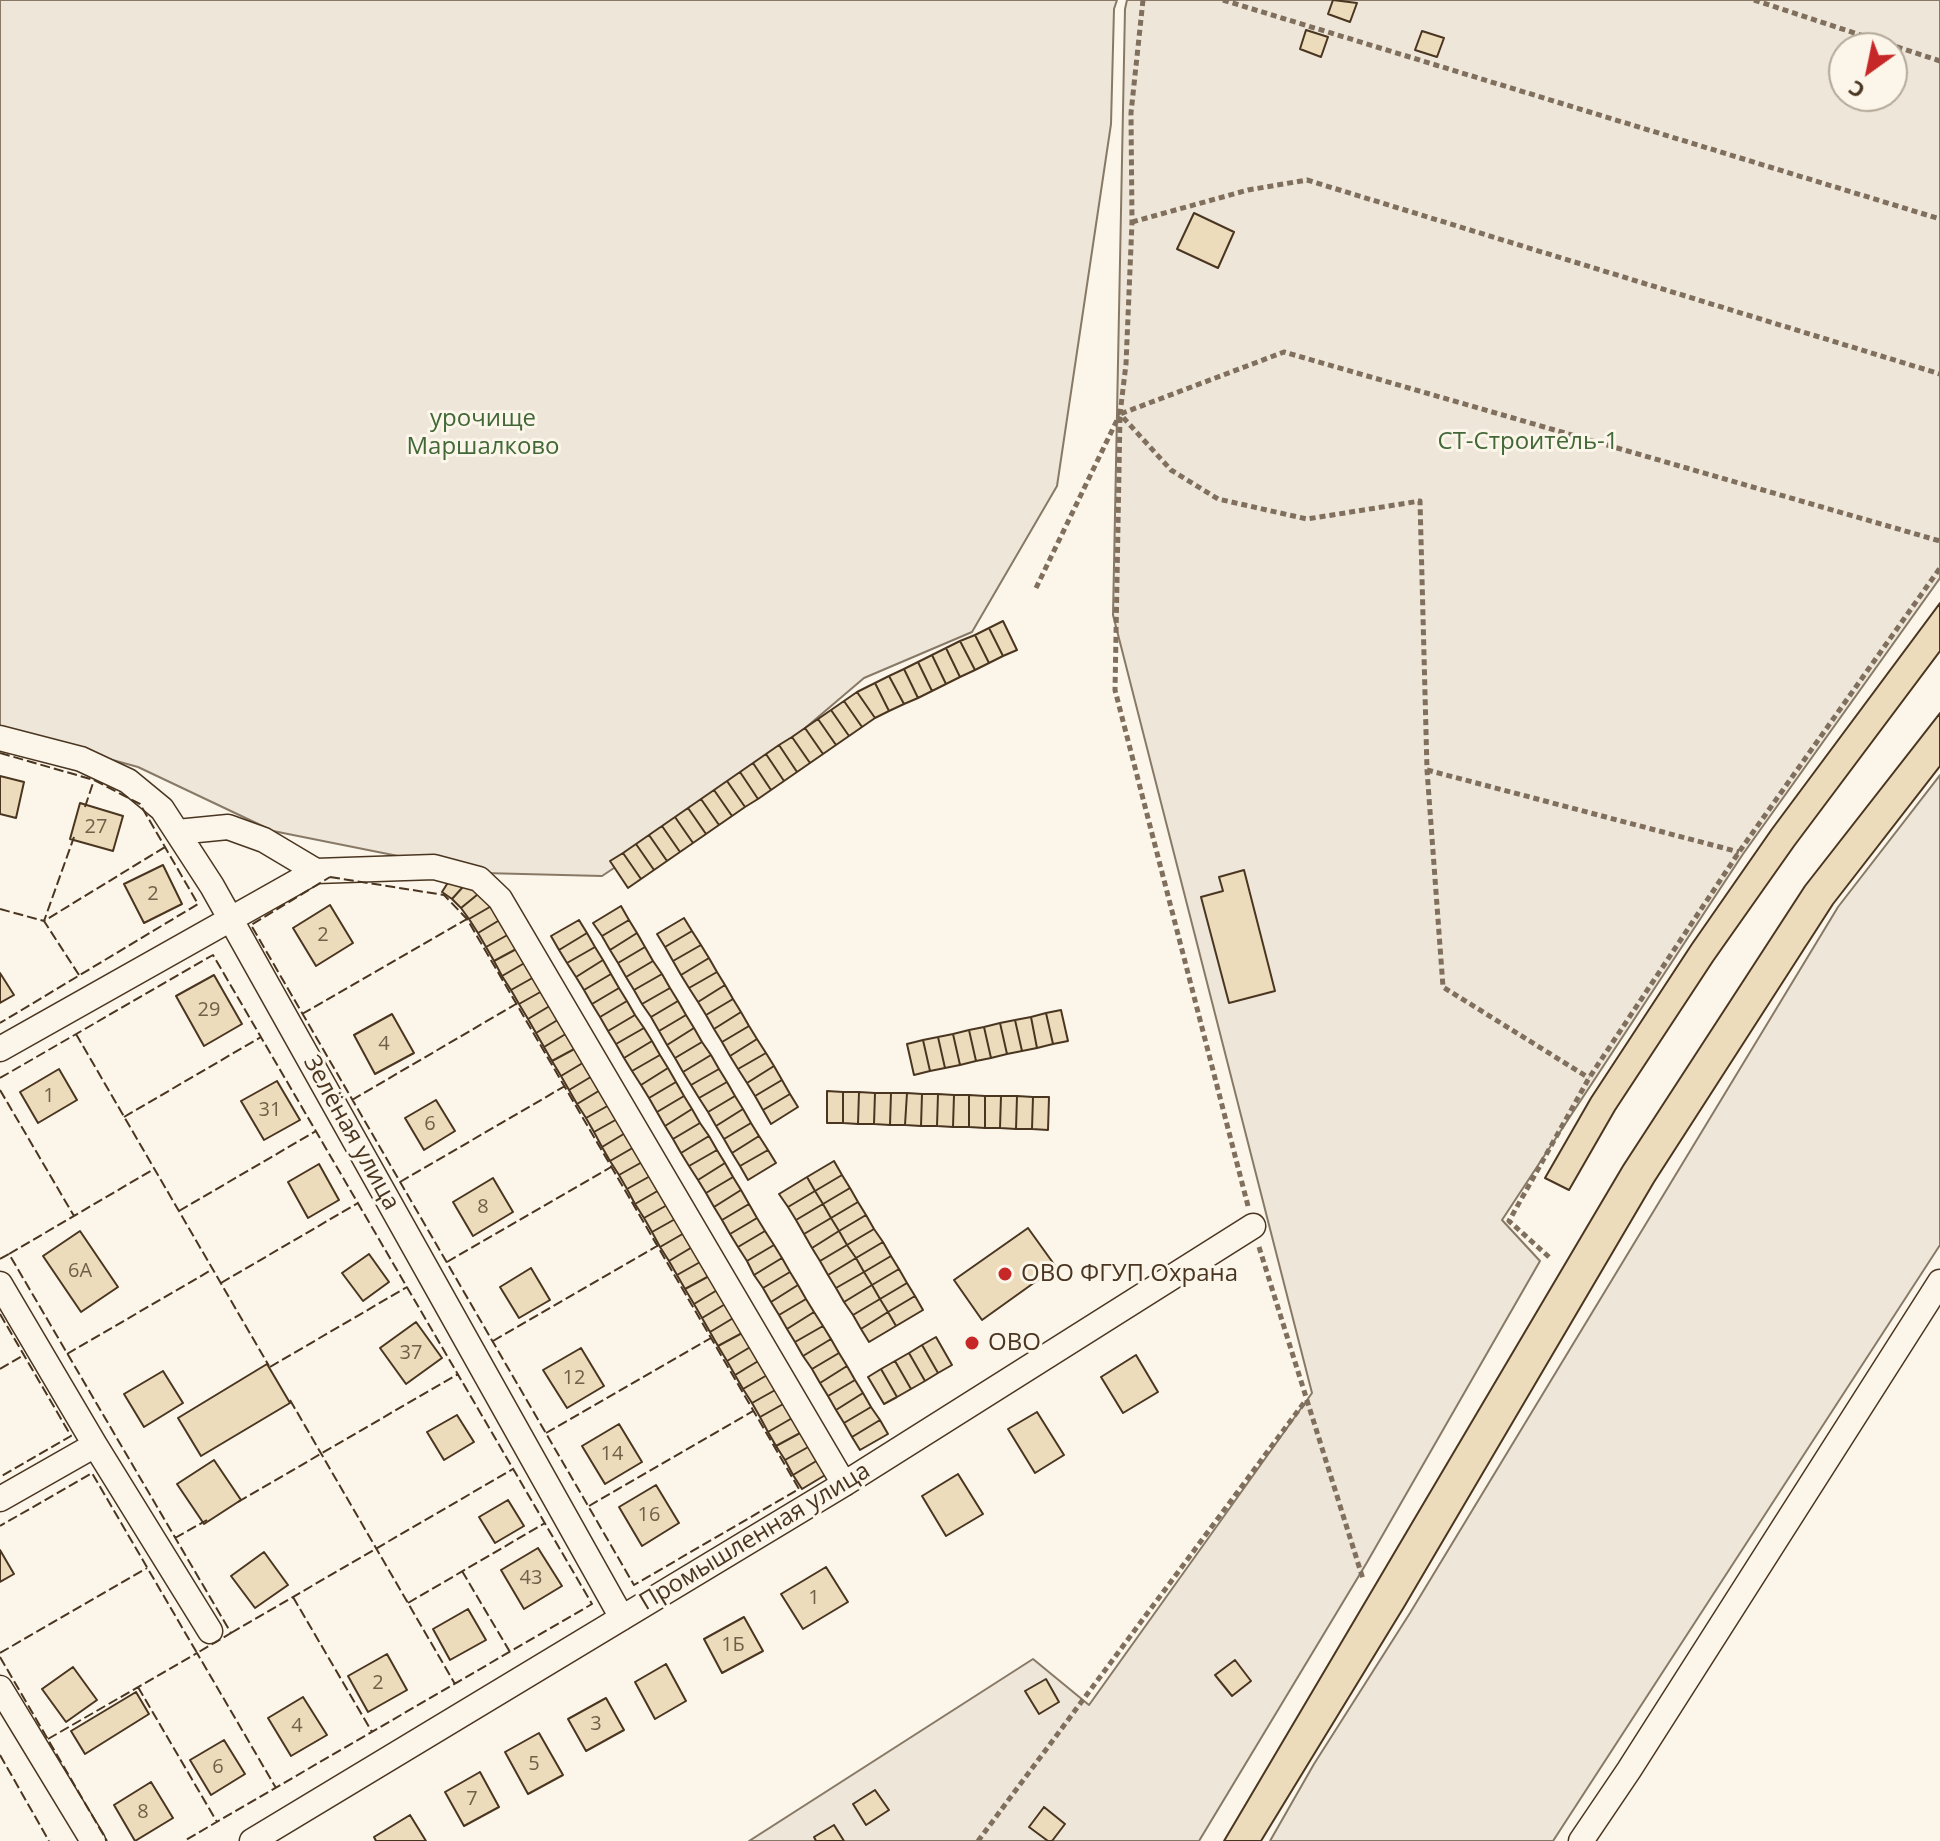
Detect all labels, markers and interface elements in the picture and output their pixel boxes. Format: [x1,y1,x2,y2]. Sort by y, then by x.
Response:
north arrow [1828,32,1908,112]
text: С [1842,74,1870,107]
park label: урочище Маршалково [406,405,560,461]
park label: СТ-Строитель-1 [1438,428,1618,456]
house number: 27 [85,815,107,839]
house number: 2 [147,882,159,906]
house number: 2 [317,923,329,947]
house number: 29 [198,998,220,1022]
house number: 4 [378,1032,390,1056]
street label: Зелёная улица [297,1051,405,1215]
house number: 1 [43,1084,55,1108]
house number: 31 [259,1098,281,1122]
house number: 6 [424,1112,436,1136]
house number: 8 [477,1195,489,1219]
house number: 6А [68,1259,92,1283]
place label: ОВО ФГУП Охрана [1021,1260,1238,1288]
marker: ОВО ФГУП Охрана [996,1265,1014,1283]
place label: ОВО [988,1329,1041,1357]
marker: ОВО [963,1334,981,1352]
house number: 37 [400,1341,422,1365]
house number: 12 [563,1366,585,1390]
house number: 14 [601,1442,623,1466]
street label: Промышленная улица [635,1457,875,1617]
house number: 16 [638,1503,660,1527]
house number: 43 [520,1566,542,1590]
house number: 1 [808,1586,820,1610]
house number: 1Б [721,1633,745,1657]
house number: 2 [372,1671,384,1695]
house number: 3 [590,1712,602,1736]
house number: 4 [291,1714,303,1738]
house number: 5 [528,1752,540,1776]
house number: 6 [212,1755,224,1779]
house number: 7 [466,1787,478,1811]
house number: 8 [137,1800,149,1824]

